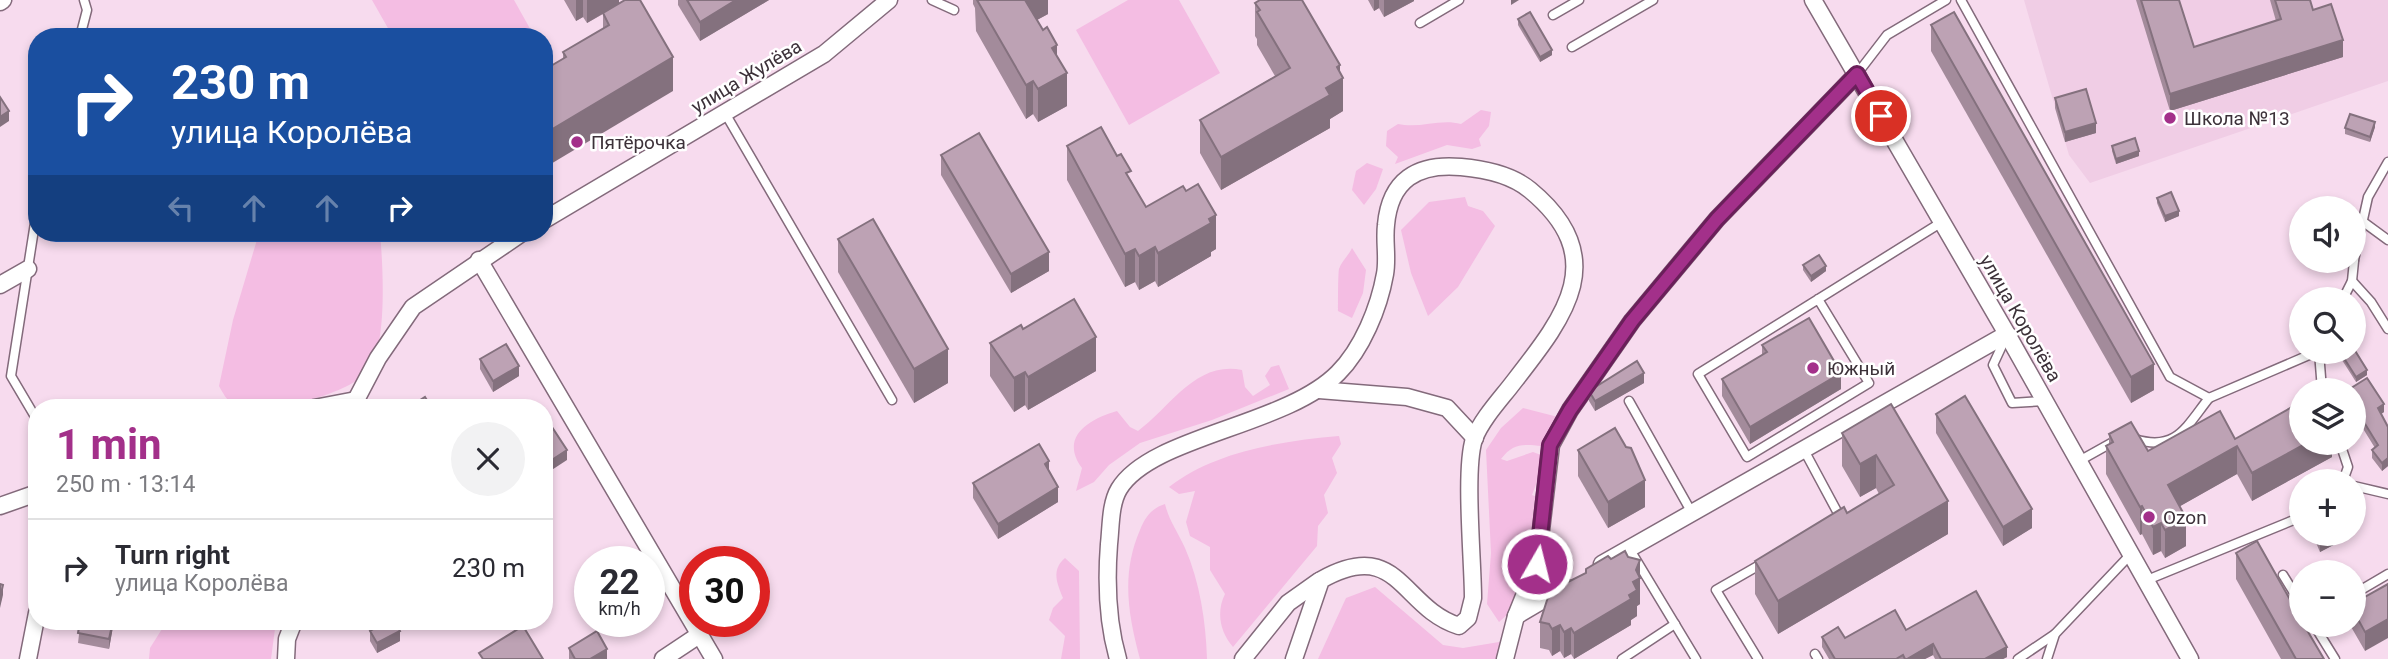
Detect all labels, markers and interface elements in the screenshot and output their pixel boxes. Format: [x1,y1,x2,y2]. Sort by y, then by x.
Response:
street label: улица Жулёва [687,34,806,118]
text: 230 m [171,54,310,111]
icon: right [56,56,147,147]
pin [1851,86,1911,146]
icon: arrive [1862,97,1900,135]
place label: Школа №13 [2184,107,2290,130]
marker: Школа №13 [2162,110,2178,126]
text: улица Королёва [171,113,412,151]
place label: Пятёрочка [591,131,686,154]
marker: Пятёрочка [569,134,585,150]
icon: left [162,189,200,227]
icon: ahead [235,189,273,227]
icon: ahead [308,189,346,227]
icon: right [381,189,419,227]
map controls [2289,196,2366,637]
button: sound [2289,196,2366,273]
street label: улица Королёва [1975,250,2066,386]
button: search [2289,287,2366,364]
place label: Южный [1827,357,1895,380]
marker: Южный [1805,360,1821,376]
button: layers [2289,378,2366,455]
text: 1 min [56,420,162,469]
button: close [451,422,525,496]
button: + [2289,469,2366,546]
text: 250 m · 13:14 [56,471,195,498]
place label: Ozon [2163,506,2207,529]
marker: Ozon [2141,509,2157,525]
position arrow [1500,527,1574,601]
text: Turn right [115,540,230,570]
speed limit sign: 30 [679,546,770,637]
icon: right [56,549,94,587]
text: 230 m [452,553,525,583]
button: − [2289,560,2366,637]
text: 22 [599,562,640,603]
text: улица Королёва [115,570,288,597]
text: km/h [598,598,641,619]

